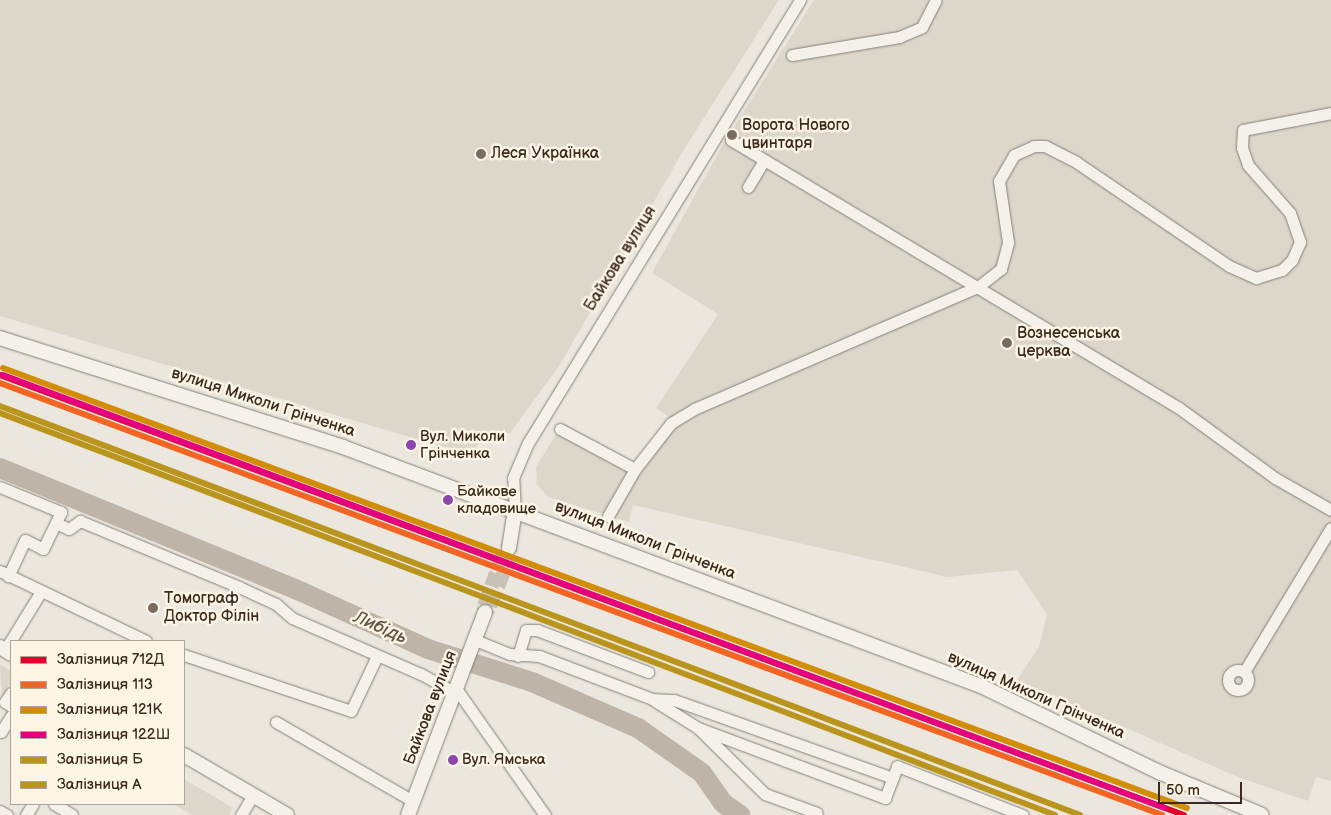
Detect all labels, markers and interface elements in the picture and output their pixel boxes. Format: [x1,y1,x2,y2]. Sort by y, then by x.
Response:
place label: Ворота Нового цвинтаря [742,116,850,154]
marker: Ворота Нового цвинтаря [726,129,738,141]
place label: Леся Українка [491,144,599,164]
marker: Леся Українка [475,148,487,160]
street label: Байкова вулиця [581,203,661,315]
place label: Вознесенська церква [1017,324,1120,362]
marker: Вознесенська церква [1001,337,1013,349]
street label: вулиця Миколи Грінченка [169,364,357,442]
place label: Вул. Миколи Грінченка [420,427,505,462]
marker: Вул. Миколи Грінченка [406,440,416,450]
place label: Байкове кладовище [457,482,536,517]
marker: Байкове кладовище [443,495,453,505]
street label: вулиця Миколи Грінченка [552,498,738,584]
place label: Томограф Доктор Філін [164,589,259,627]
marker: Томограф Доктор Філін [146,601,160,615]
water label: Либідь [350,607,410,649]
legend [10,640,185,805]
street label: Байкова вулиця [400,648,462,768]
street label: вулиця Миколи Грінченка [944,648,1128,744]
text: Залізниця 712Д [57,650,164,669]
text: Залізниця 113 [57,675,153,694]
text: Залізниця 121К [57,700,162,719]
text: Залізниця 122Ш [57,725,170,744]
text: Залізниця Б [57,750,143,769]
place label: Вул. Ямська [462,751,546,769]
marker: Вул. Ямська [448,755,458,765]
scale bar [1161,772,1245,804]
text: Залізниця A [57,775,141,794]
text: 50 m [1166,781,1200,800]

